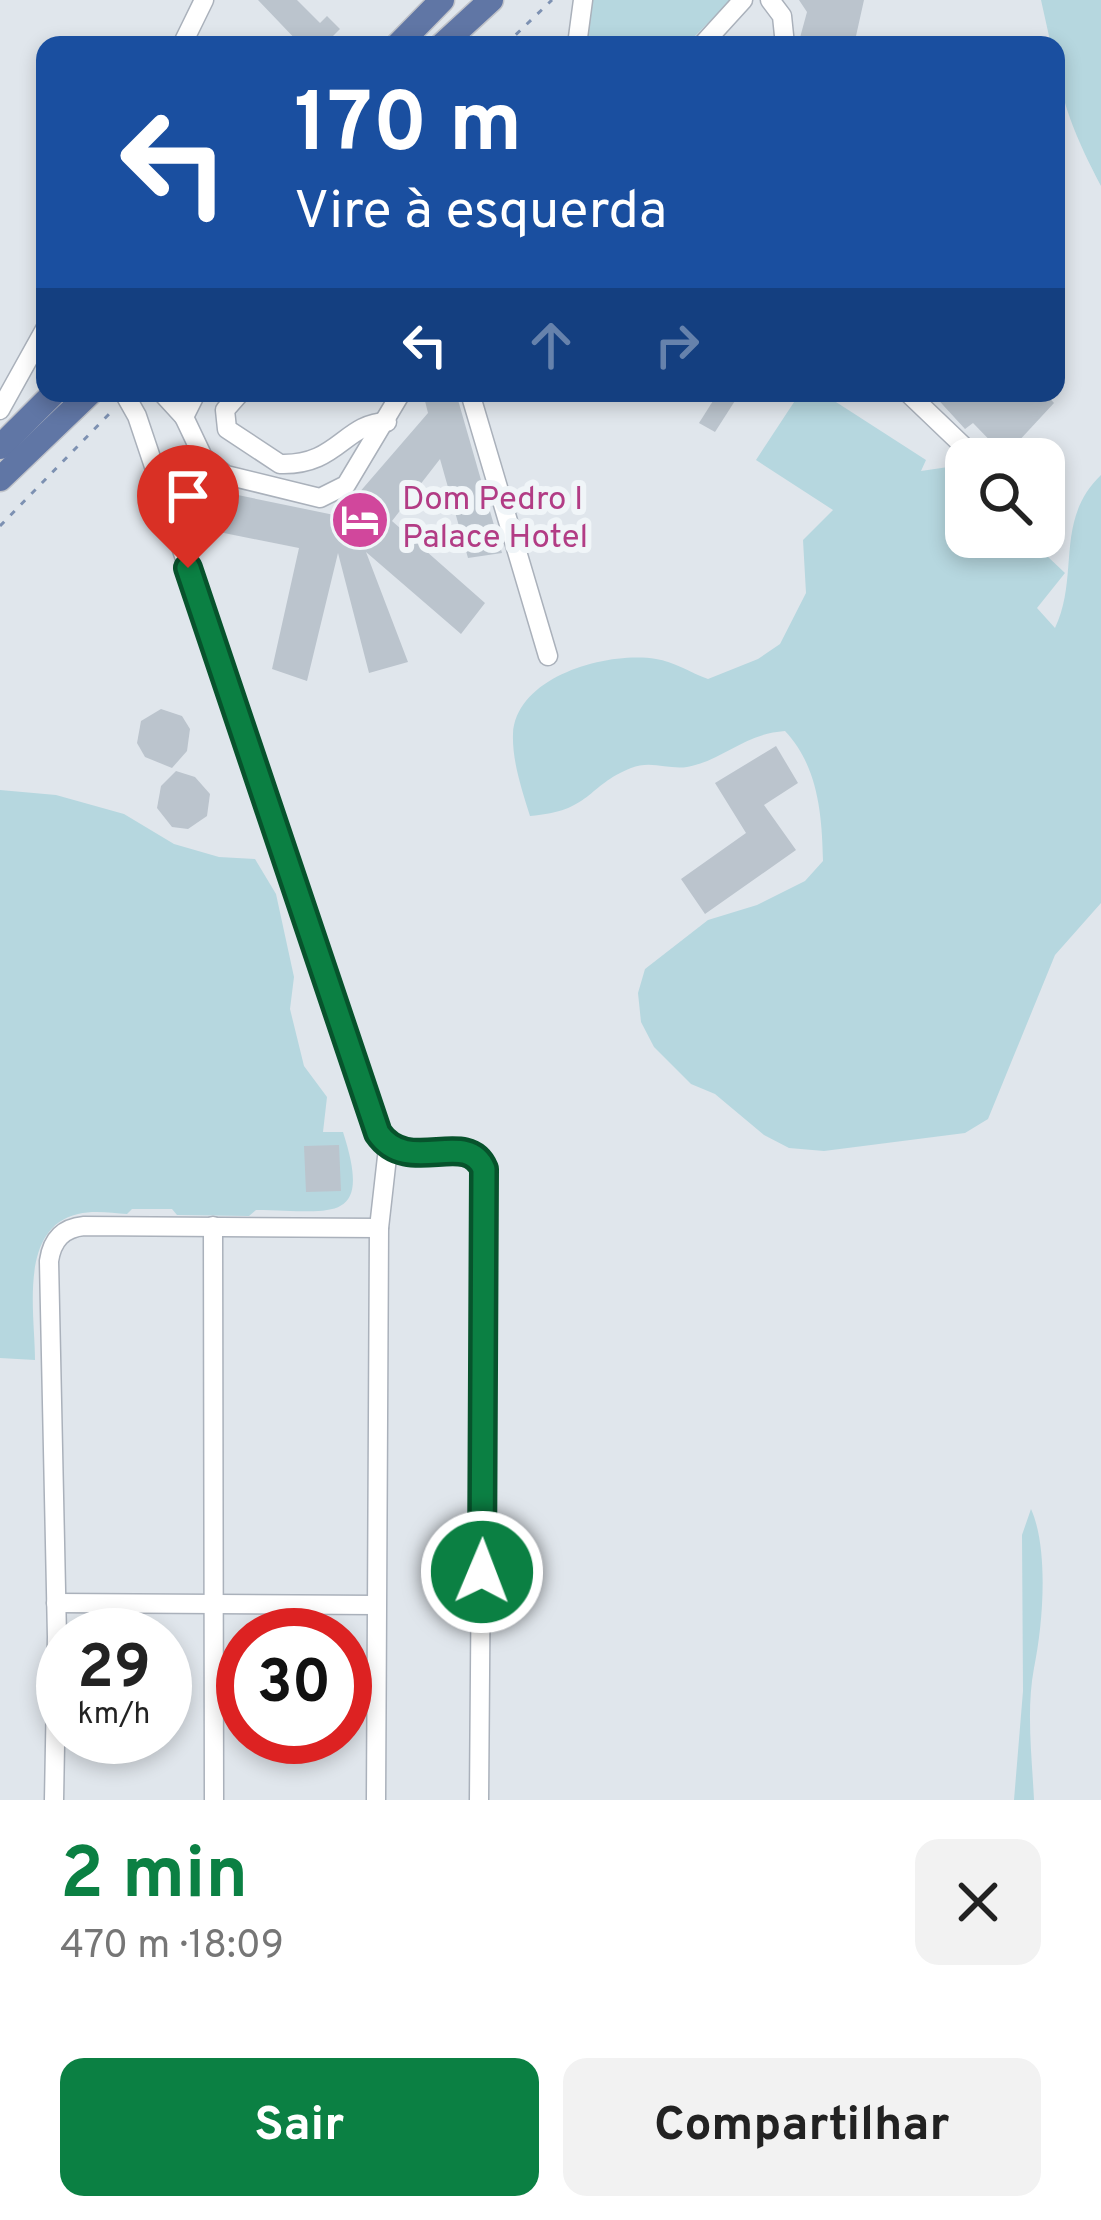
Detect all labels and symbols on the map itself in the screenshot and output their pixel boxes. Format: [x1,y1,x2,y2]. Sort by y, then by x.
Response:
pin [137,445,239,568]
place label: Dom Pedro I Palace Hotel [402,480,588,560]
hotel icon: Dom Pedro I Palace Hotel [329,489,391,551]
position arrow [419,1509,545,1635]
speed limit sign: 30 [216,1608,372,1764]

